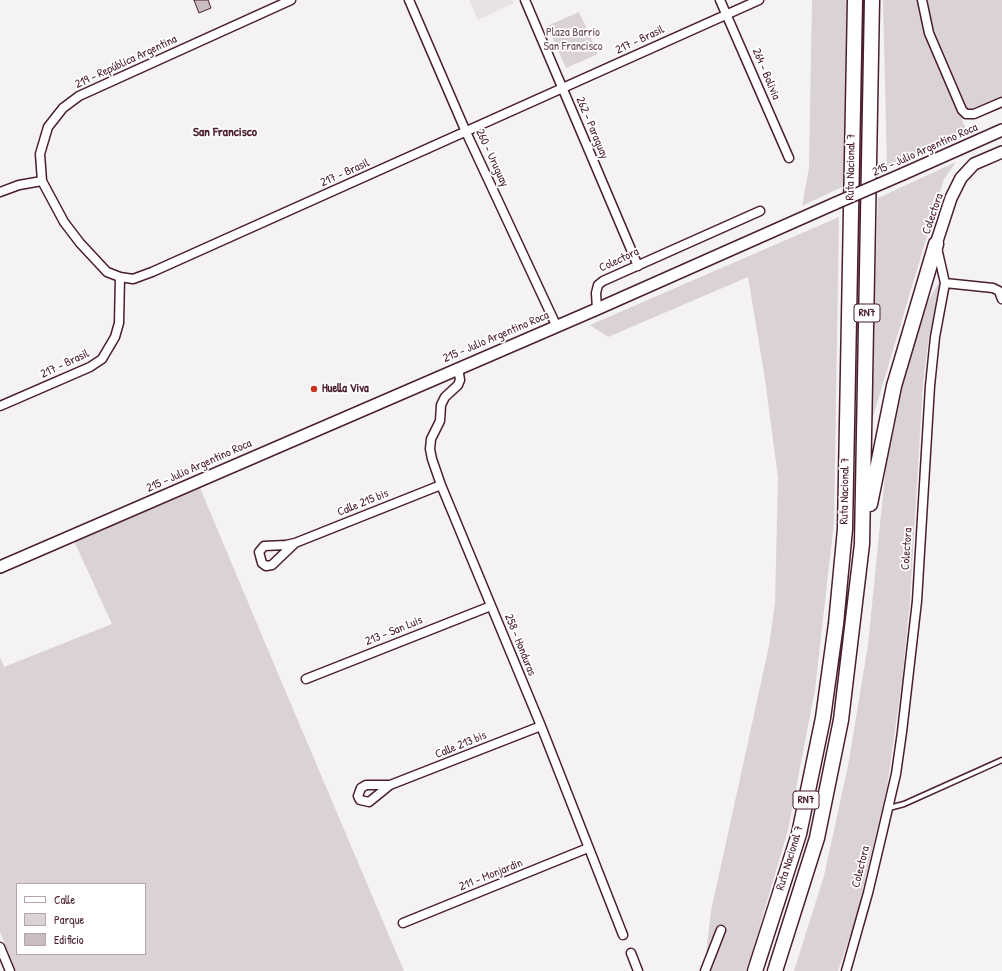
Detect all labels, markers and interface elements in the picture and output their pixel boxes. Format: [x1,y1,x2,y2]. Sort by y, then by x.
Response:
street label: 217 - Brasil [613,22,667,58]
park label: Plaza Barrio San Francisco [543,26,603,54]
street label: 219 - República Argentina [73,32,179,92]
street label: 264 - Bolivia [749,46,783,102]
street label: 262 - Paraguay [572,95,612,161]
street label: 215 - Julio Argentino Roca [870,120,980,180]
district label: San Francisco [193,125,257,141]
street label: 260 - Uruguay [472,127,512,189]
street label: Ruta Nacional 7 [843,133,859,201]
street label: 217 - Brasil [318,156,372,190]
street label: Colectora [919,192,947,236]
street label: Colectora [597,245,641,275]
road number: RN7 [854,304,880,322]
street label: 215 - Julio Argentino Roca [441,308,551,366]
street label: 217 - Brasil [38,346,92,382]
place label: Huella Viva [322,382,369,396]
marker: Huella Viva [309,384,319,394]
street label: 215 - Julio Argentino Roca [144,436,254,496]
street label: Ruta Nacional 7 [837,457,853,525]
street label: Calle 215 bis [335,486,391,520]
street label: Colectora [898,527,916,571]
street label: 258 - Honduras [501,612,539,678]
street label: 213 - San Luis [363,613,425,649]
street label: Calle 213 bis [433,728,489,762]
road number: RN7 [793,791,819,809]
street label: Ruta Nacional 7 [773,824,807,892]
street label: Colectora [849,845,873,889]
street label: 211 - Monjardin [457,856,525,894]
legend [16,883,146,955]
text: Calle [54,891,75,908]
text: Parque [54,911,84,928]
text: Edificio [54,931,84,948]

